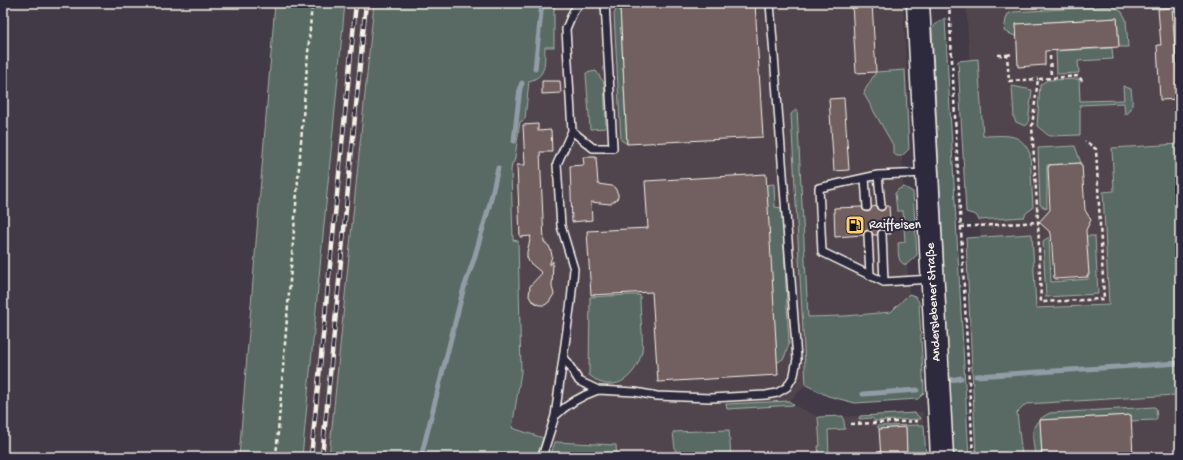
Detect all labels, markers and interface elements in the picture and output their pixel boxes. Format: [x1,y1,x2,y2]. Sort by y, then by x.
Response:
fuel station icon: Raiffeisen [844,214,866,236]
place label: Raiffeisen [869,218,922,233]
street label: Anderslebener Straße [923,242,945,362]

